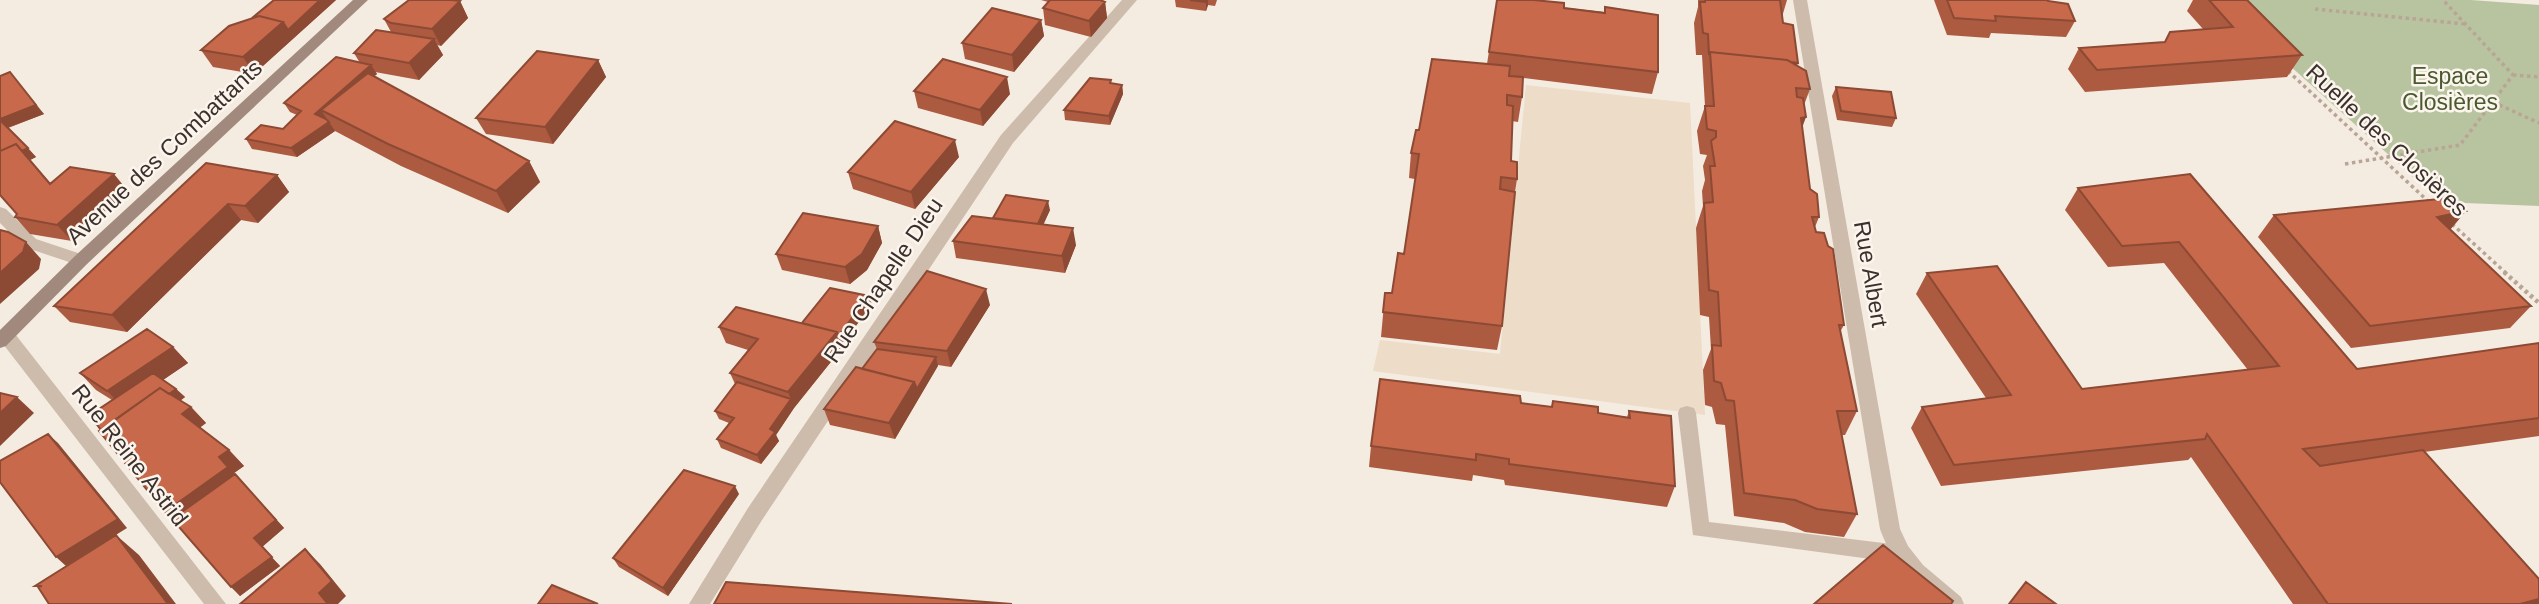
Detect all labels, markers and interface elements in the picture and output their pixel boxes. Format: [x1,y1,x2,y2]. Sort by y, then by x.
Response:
street label: Avenue des Combattants [61,55,267,249]
street label: Ruelle des Closières [2301,59,2473,221]
park label: Espace Closières [2402,63,2498,115]
street label: Rue Chapelle Dieu [818,193,948,367]
street label: Rue Albert [1849,219,1893,330]
street label: Rue Reine Astrid [67,379,193,531]

